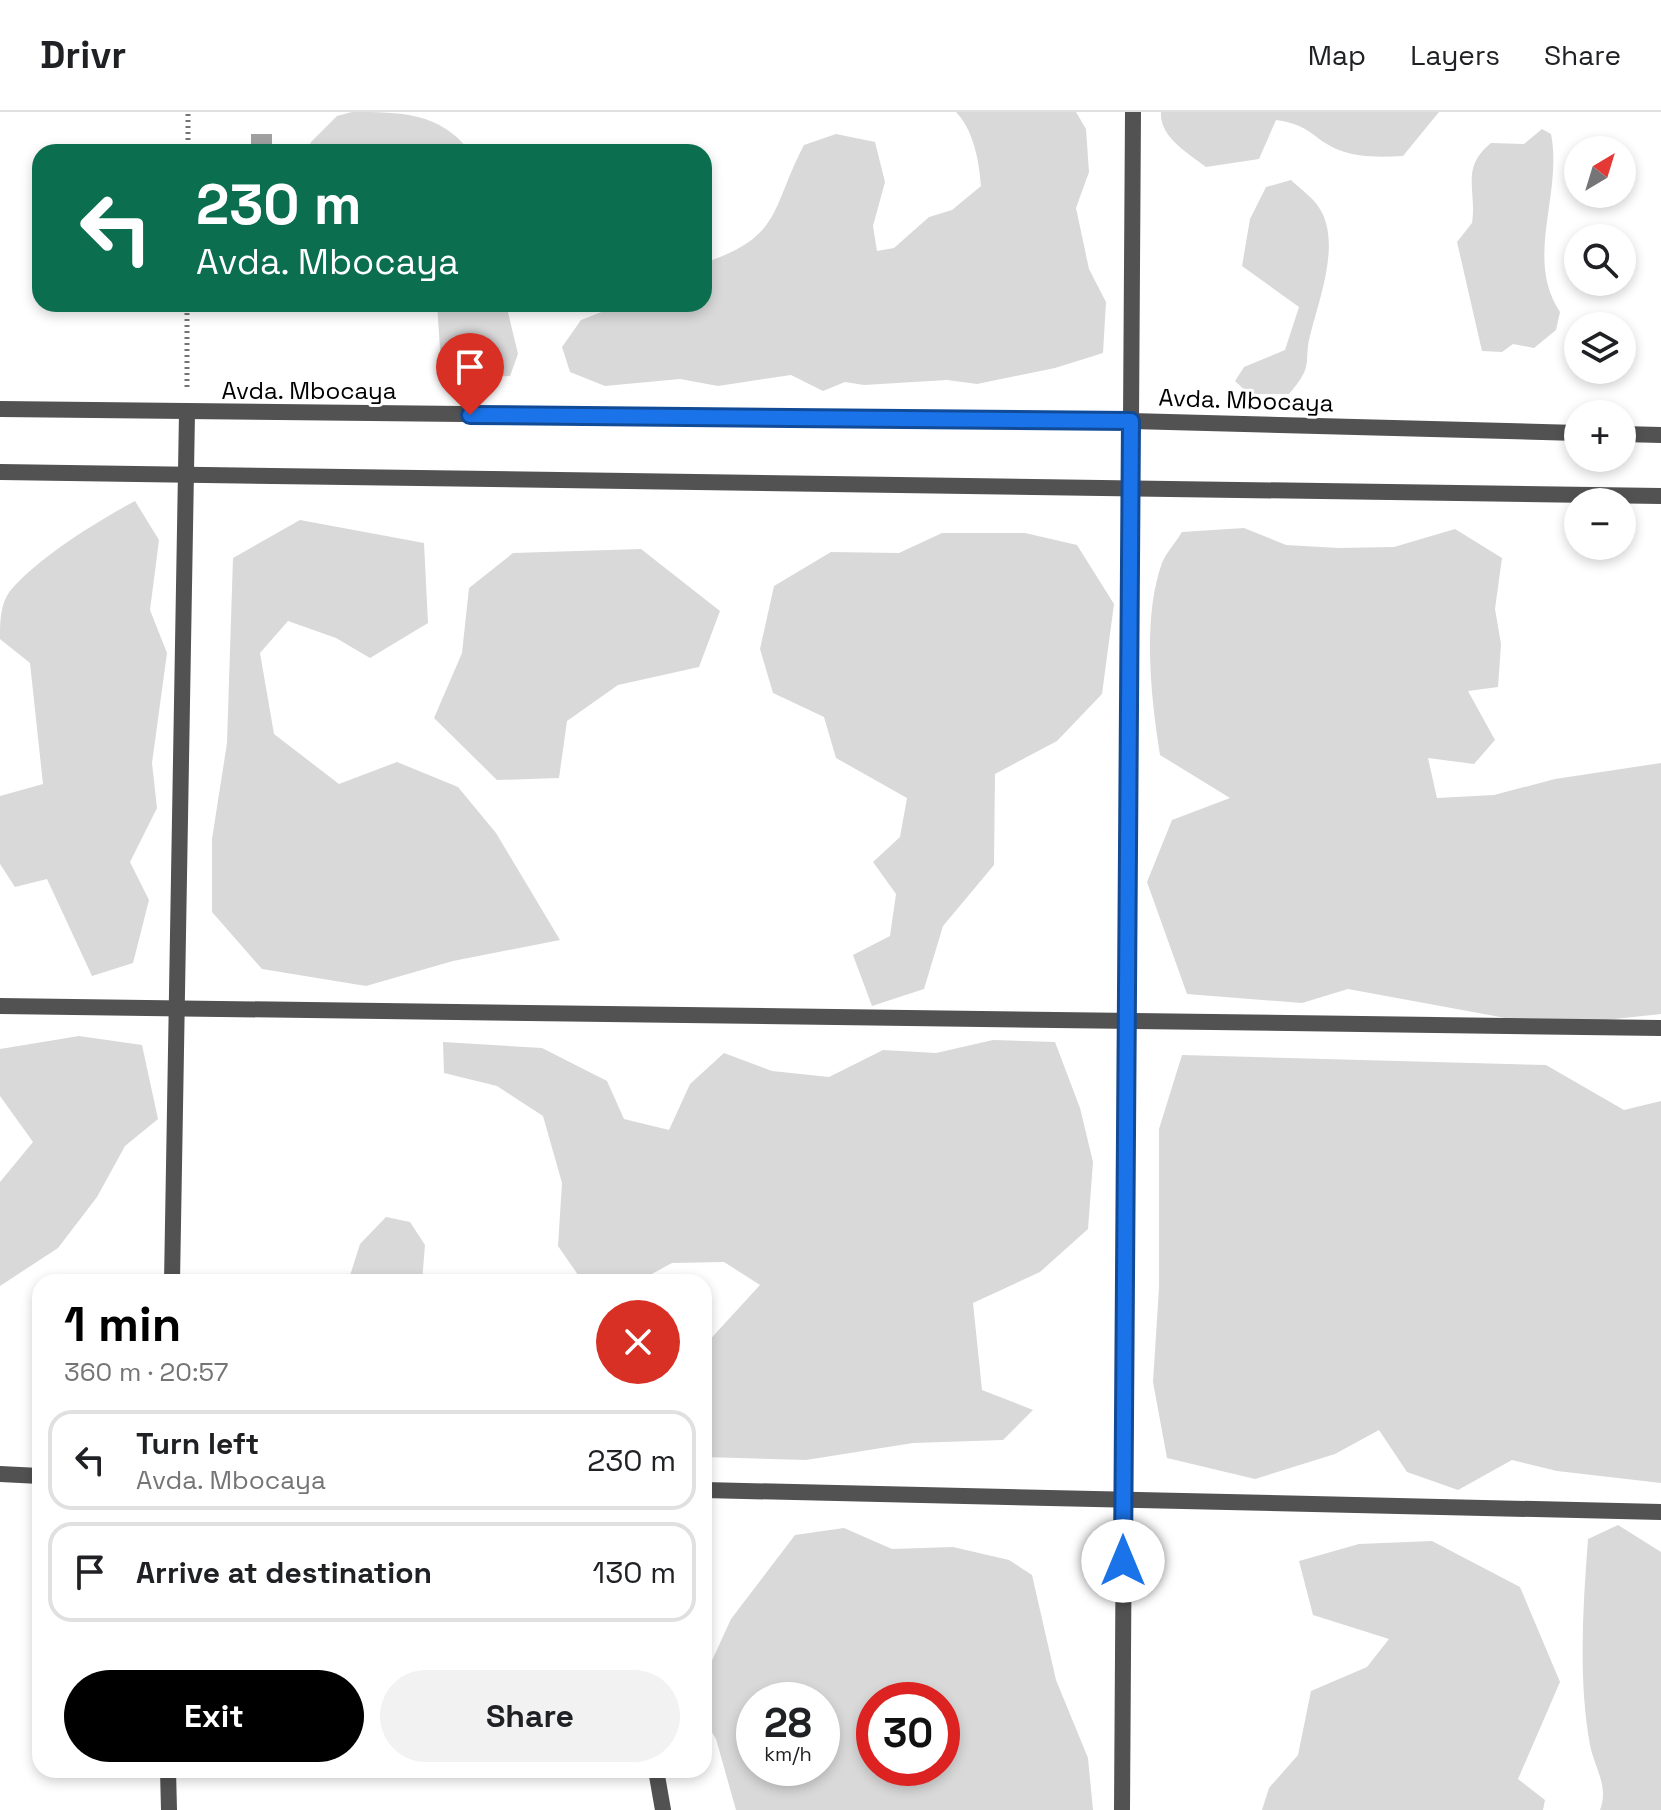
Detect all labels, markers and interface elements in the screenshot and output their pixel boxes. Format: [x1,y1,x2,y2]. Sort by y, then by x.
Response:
text: Drivr [40,31,126,79]
text: Map [1308,37,1366,73]
text: Layers [1410,37,1500,73]
text: Share [1544,37,1621,73]
north arrow [1564,136,1636,208]
map controls [1564,136,1636,560]
text: 230 m [196,169,362,240]
icon: left [64,176,168,280]
button: search [1564,224,1636,296]
text: Avda. Mbocaya [196,239,459,285]
button: layers [1564,312,1636,384]
pin [436,333,504,415]
icon: arrive [448,345,492,389]
street label: Avda. Mbocaya [221,375,397,406]
street label: Avda. Mbocaya [1158,381,1334,419]
button: + [1564,400,1636,472]
button: − [1564,488,1636,560]
text: 1 min [64,1294,181,1355]
button: close [596,1300,680,1384]
text: 360 m · 20:57 [64,1355,228,1389]
text: Turn left [136,1424,259,1463]
icon: left [68,1438,112,1482]
text: 230 m [587,1441,676,1480]
text: Avda. Mbocaya [136,1463,326,1497]
position arrow [1081,1519,1165,1603]
icon: arrive [68,1550,112,1594]
text: Arrive at destination [136,1553,432,1592]
text: 130 m [593,1553,676,1592]
button: Exit [64,1670,364,1762]
button: Share [380,1670,680,1762]
speed limit sign: 30 [856,1682,960,1786]
text: 28 [764,1698,812,1749]
text: km/h [764,1741,812,1767]

